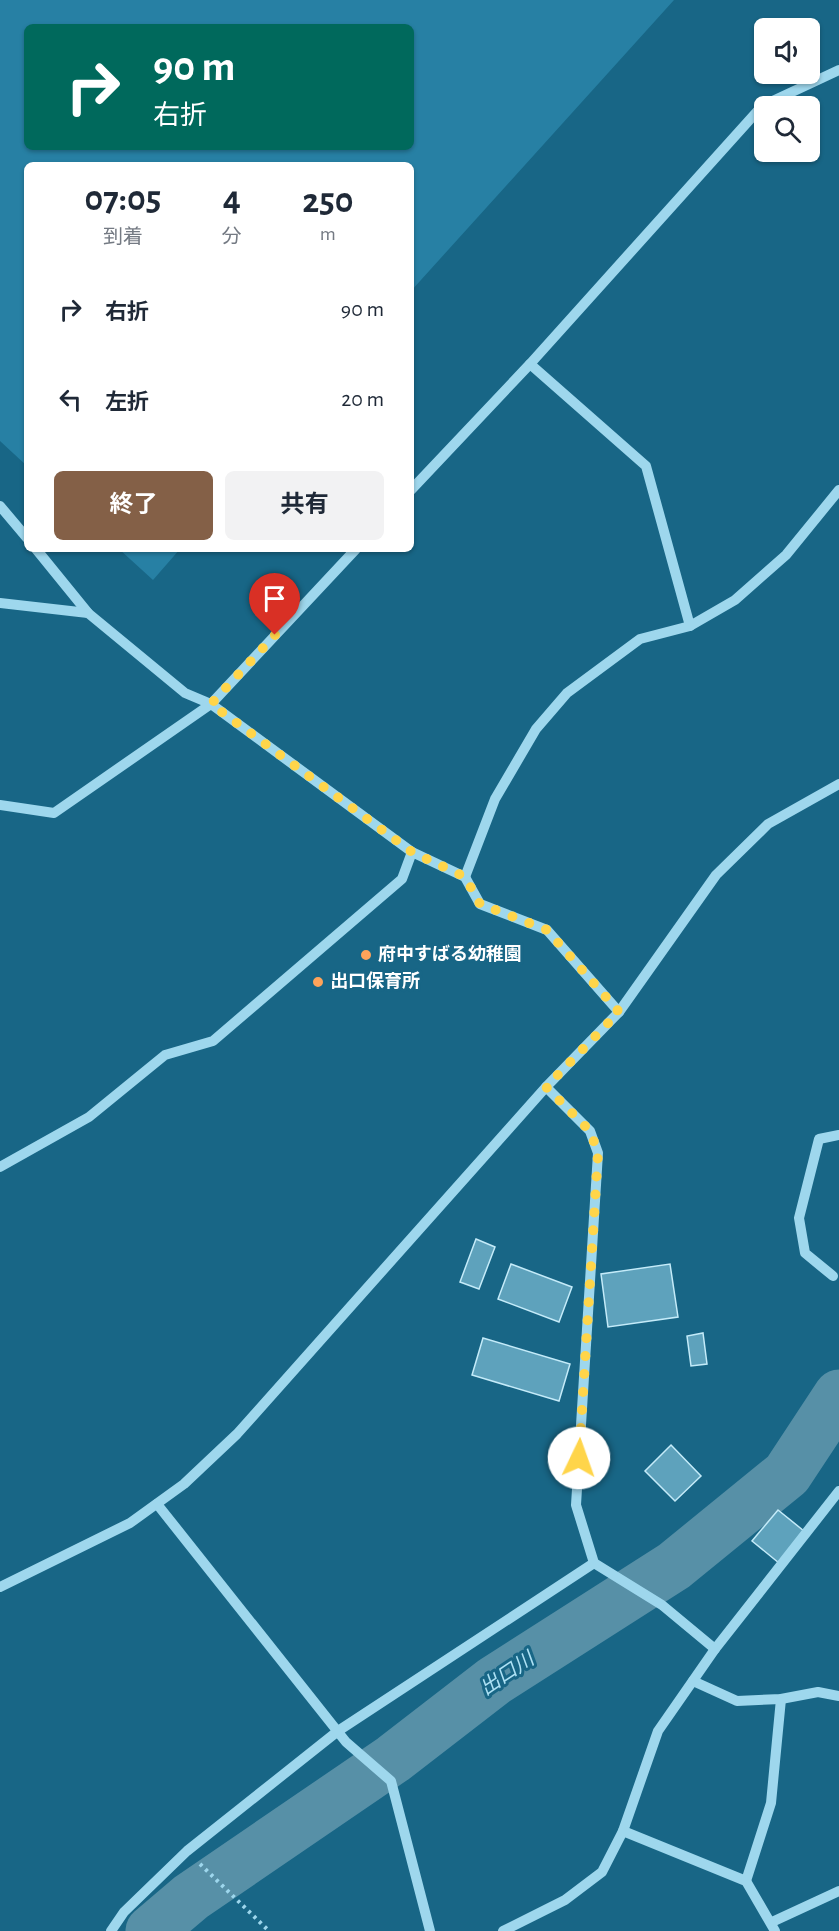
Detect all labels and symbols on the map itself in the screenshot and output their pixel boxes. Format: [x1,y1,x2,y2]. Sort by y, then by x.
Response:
pin [249,573,300,635]
place label: 府中すばる幼稚園 [378,944,522,964]
marker: 府中すばる幼稚園 [359,948,373,962]
place label: 出口保育所 [330,971,420,991]
marker: 出口保育所 [311,975,325,989]
position arrow [547,1426,611,1490]
water label: 出口川 [476,1647,539,1699]

